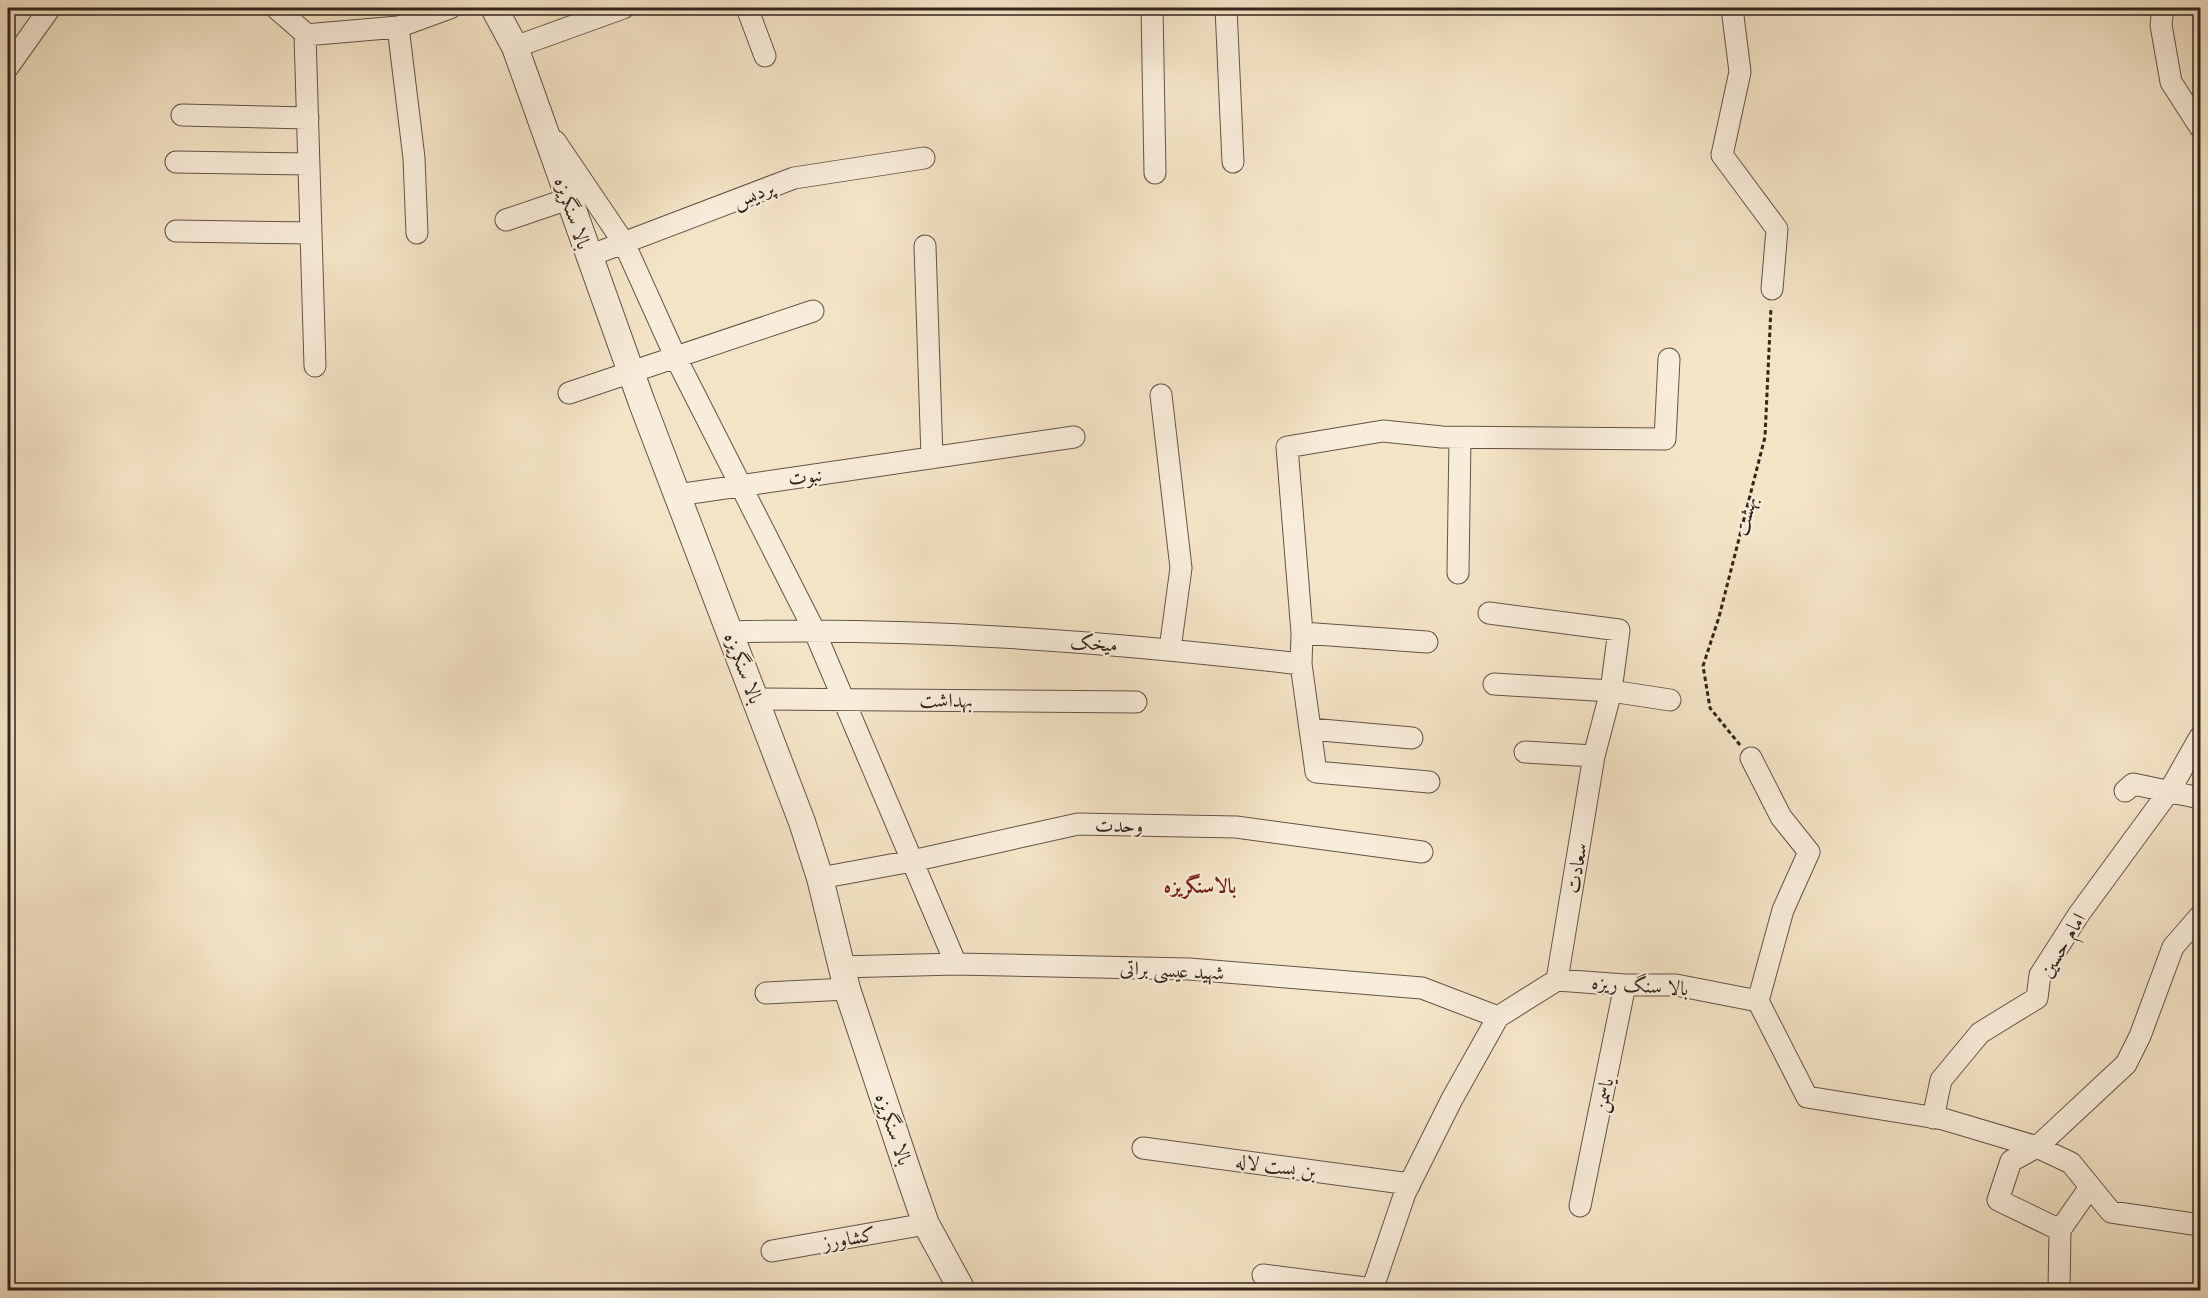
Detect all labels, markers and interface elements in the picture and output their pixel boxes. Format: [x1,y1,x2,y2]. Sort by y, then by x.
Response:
street label: بالا سنگریزه [549,174,596,252]
street label: پردیس [729,174,780,215]
street label: نبوت [786,462,824,491]
street label: بهشت [1729,494,1762,538]
street label: بالا سنگریزه [719,629,769,707]
street label: میخک [1069,629,1119,657]
street label: بهداشت [919,688,973,713]
street label: وحدت [1095,813,1143,837]
street label: سعادت [1560,841,1592,895]
district label: بالاسنگریزه [1164,873,1236,900]
street label: امام حسین [2033,909,2096,985]
street label: شهید عیسی براتی [1119,955,1225,988]
street label: بالا سنگ ریزه [1591,969,1689,1000]
street label: یاسمن [1588,1074,1621,1115]
street label: بالا سنگریزه [870,1090,917,1168]
street label: بن بست لاله [1234,1148,1318,1184]
street label: کشاورز [819,1222,877,1255]

